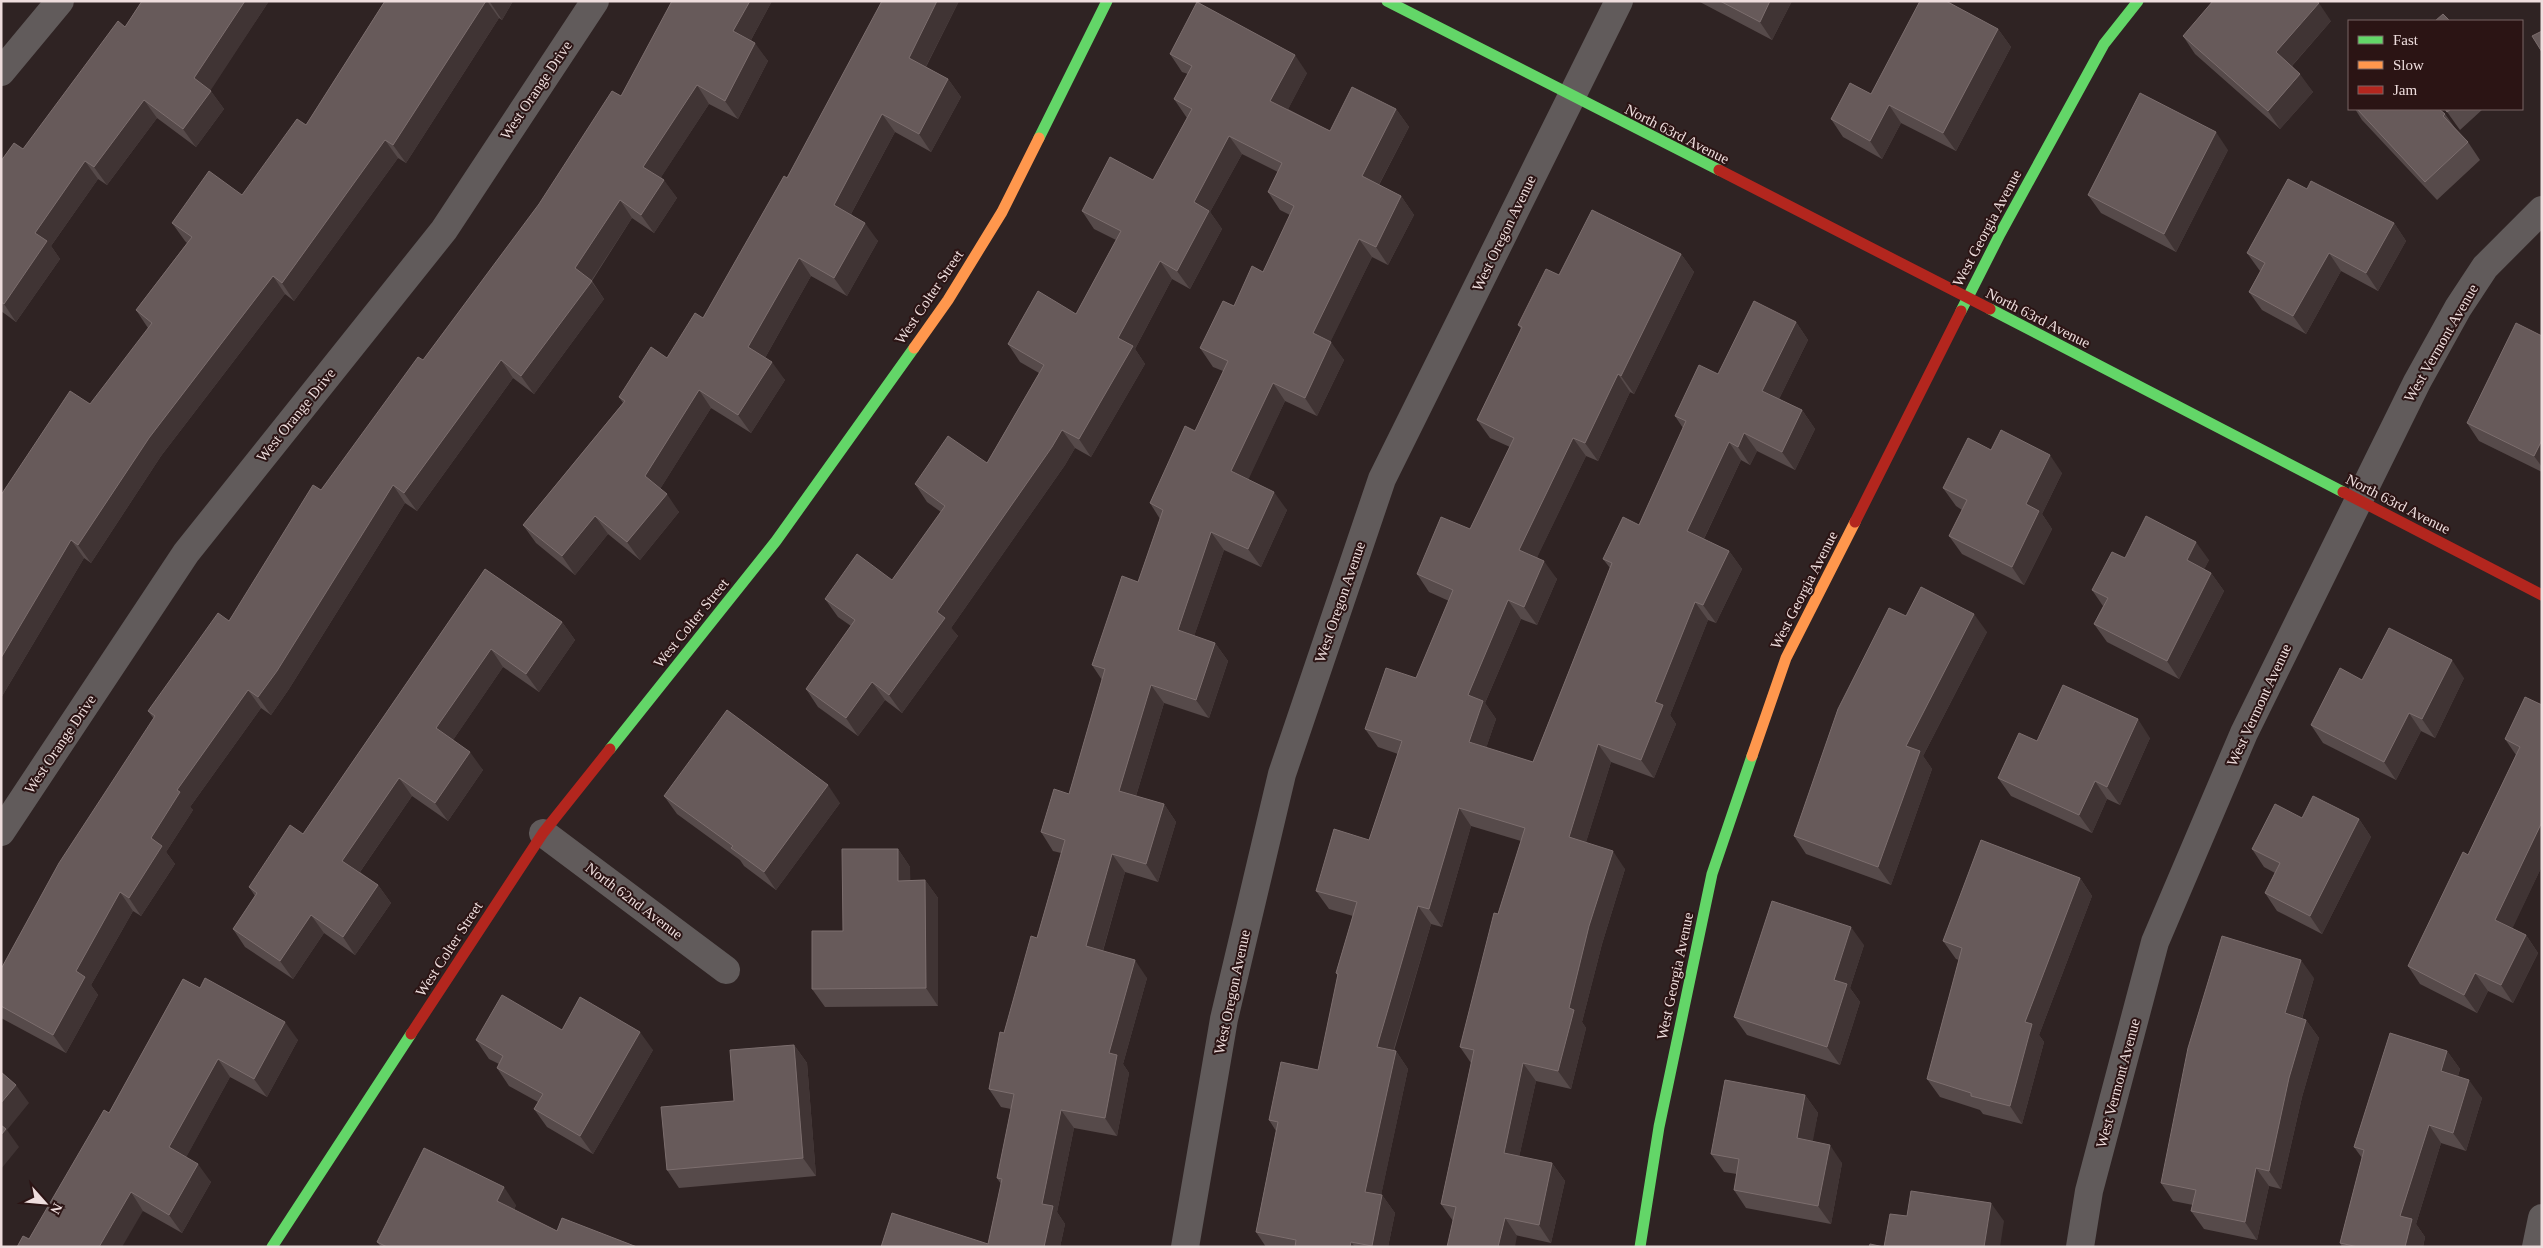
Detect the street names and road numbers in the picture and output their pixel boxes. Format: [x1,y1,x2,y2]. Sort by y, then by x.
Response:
street label: West Orange Drive [497,37,575,142]
street label: North 63rd Avenue [1622,101,1732,167]
street label: West Georgia Avenue [1949,167,2025,289]
street label: West Oregon Avenue [1469,172,1539,293]
street label: West Colter Street [892,246,967,347]
street label: West Vermont Avenue [2401,281,2481,405]
street label: North 63rd Avenue [1983,285,2093,351]
street label: West Orange Drive [253,365,339,465]
street label: North 63rd Avenue [2343,471,2453,537]
street label: West Georgia Avenue [1767,528,1841,651]
street label: West Oregon Avenue [1312,539,1368,665]
street label: West Colter Street [650,575,732,671]
street label: West Vermont Avenue [2224,641,2295,769]
street label: West Orange Drive [21,691,99,796]
street label: North 62nd Avenue [582,859,686,943]
street label: West Colter Street [412,898,486,999]
street label: West Georgia Avenue [1654,910,1696,1041]
street label: West Oregon Avenue [1211,928,1253,1056]
street label: West Vermont Avenue [2093,1016,2143,1149]

